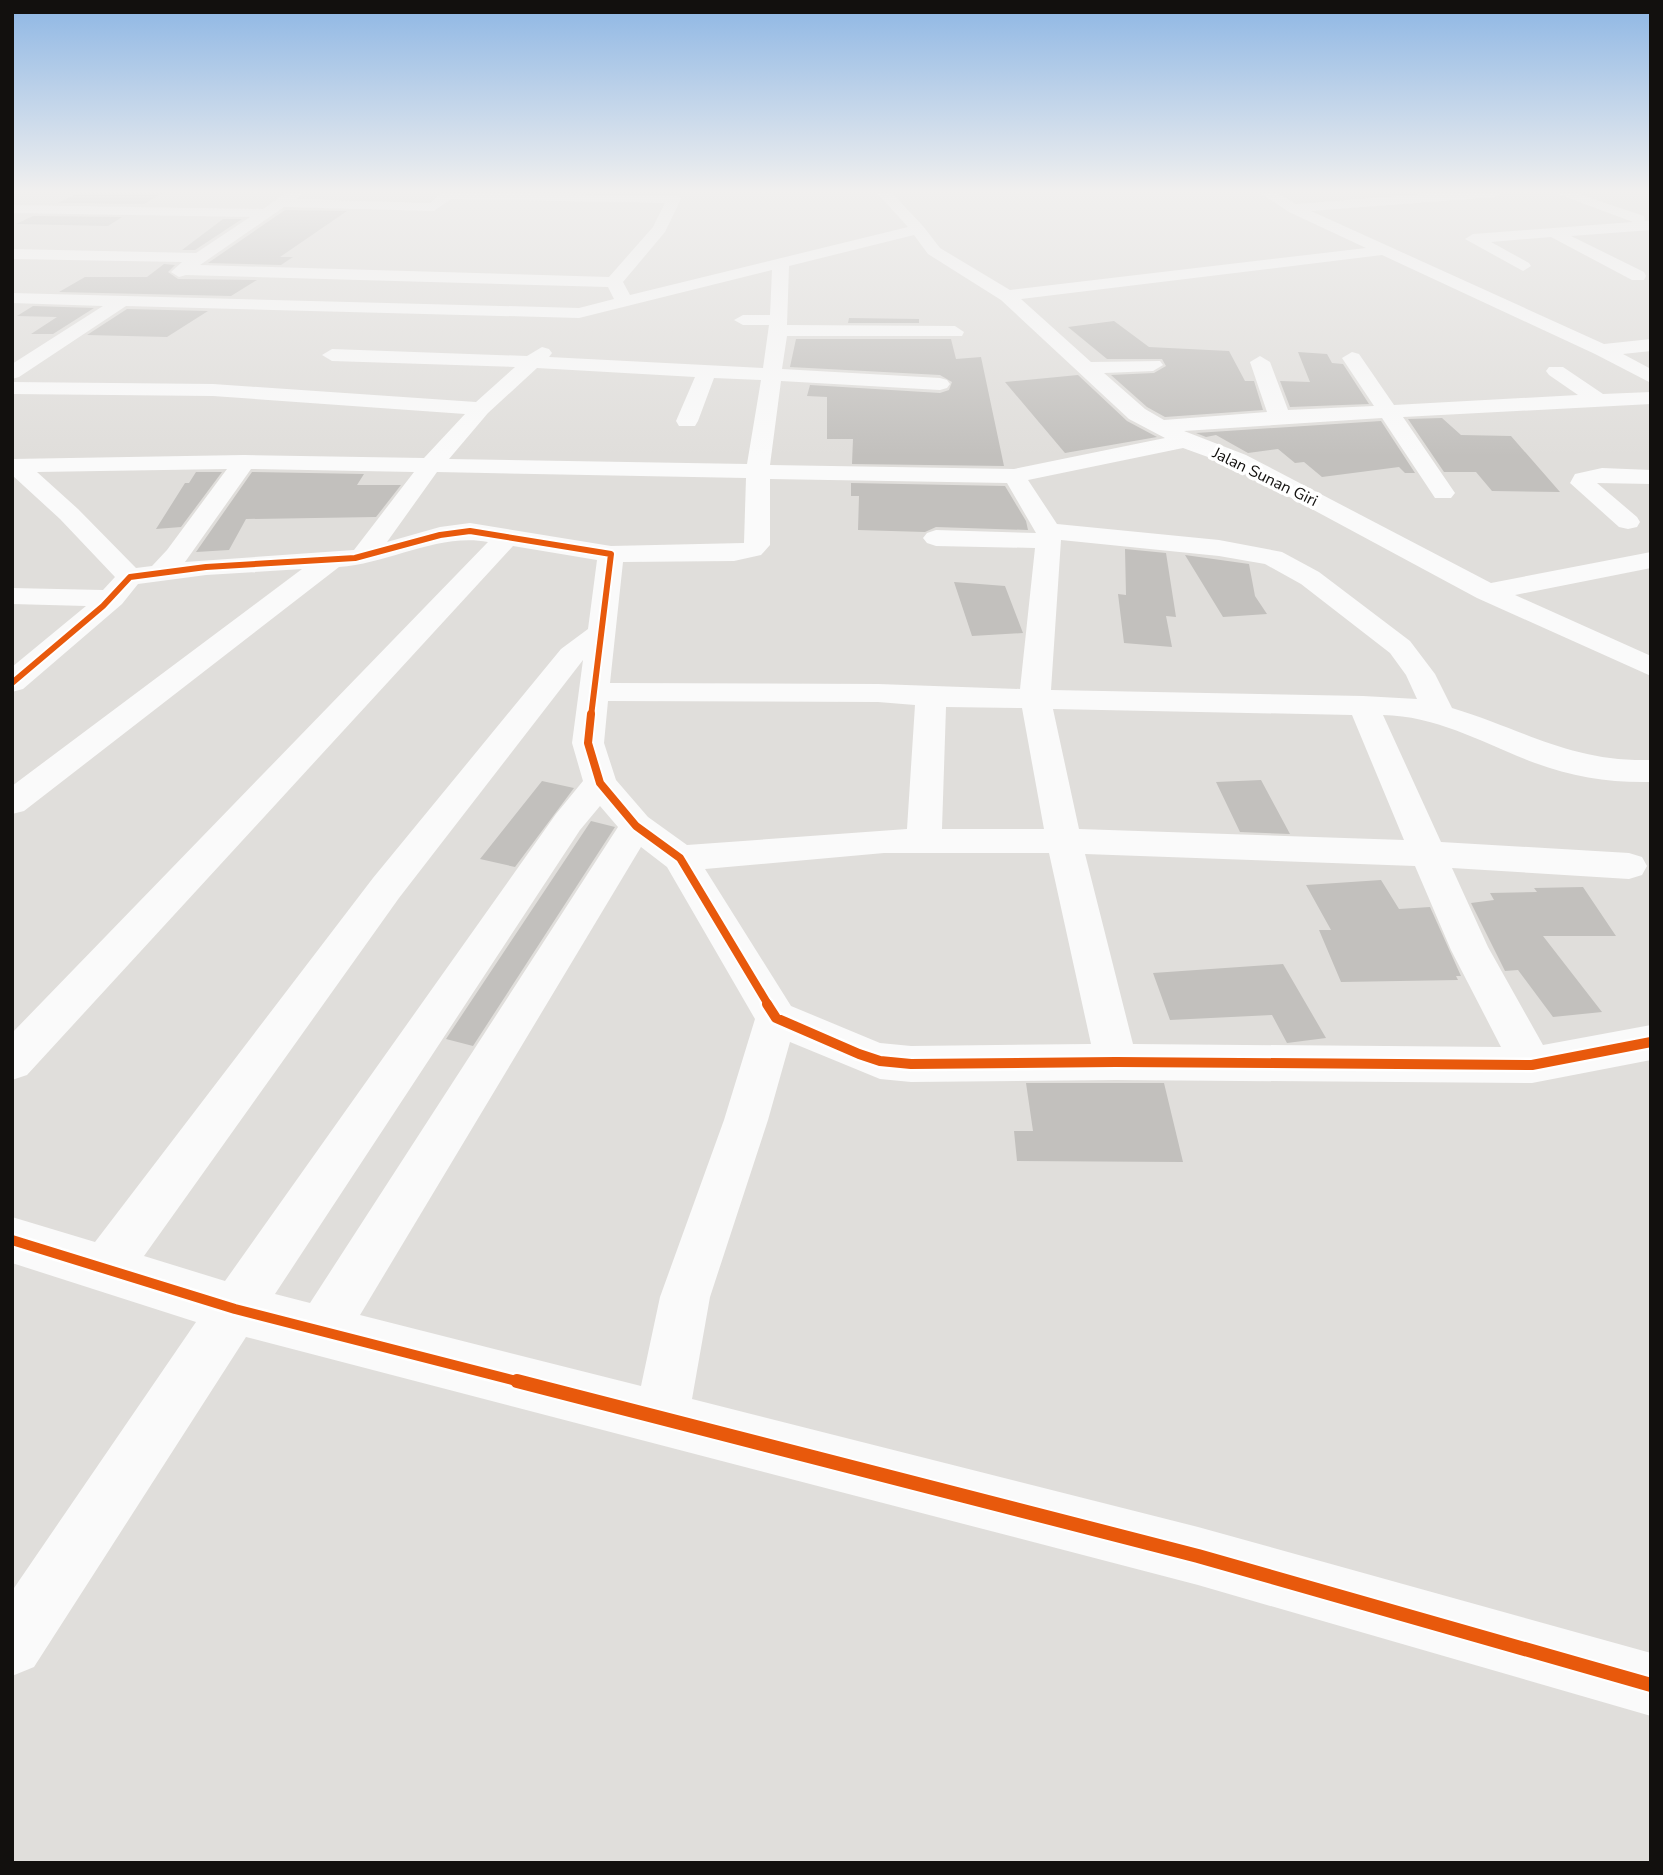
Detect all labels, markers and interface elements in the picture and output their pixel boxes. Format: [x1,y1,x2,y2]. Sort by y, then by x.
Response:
street label: Jalan Sunan Giri [1208,442,1321,512]

